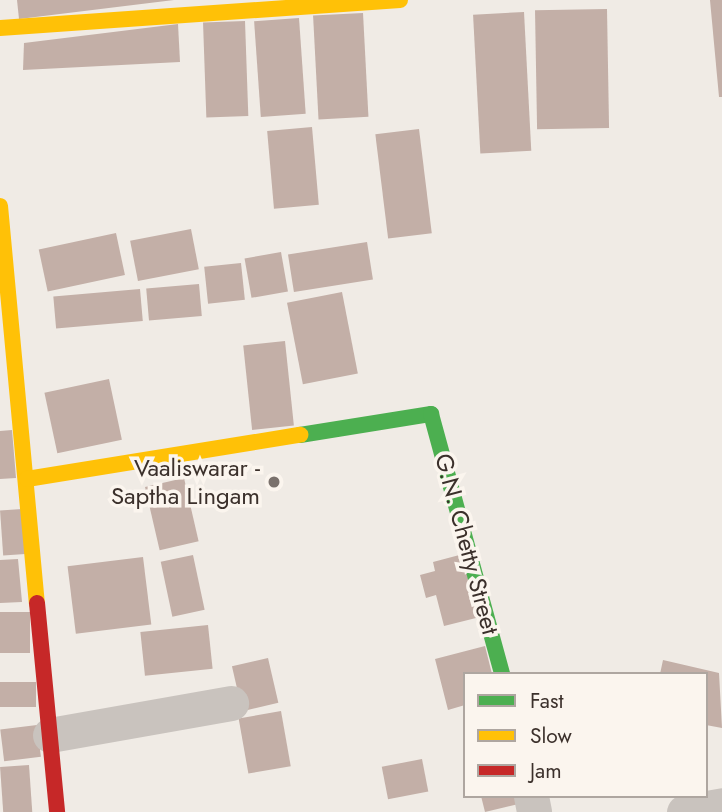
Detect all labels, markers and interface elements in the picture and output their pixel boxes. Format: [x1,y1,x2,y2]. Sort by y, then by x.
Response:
street label: G.N. Chetty Street [429,450,505,638]
place label: Vaaliswarar - Saptha Lingam [111,454,260,510]
marker: Vaaliswarar - Saptha Lingam [266,474,282,490]
legend [463,672,708,798]
text: Fast [530,686,563,716]
text: Slow [530,721,572,751]
text: Jam [530,756,562,786]

